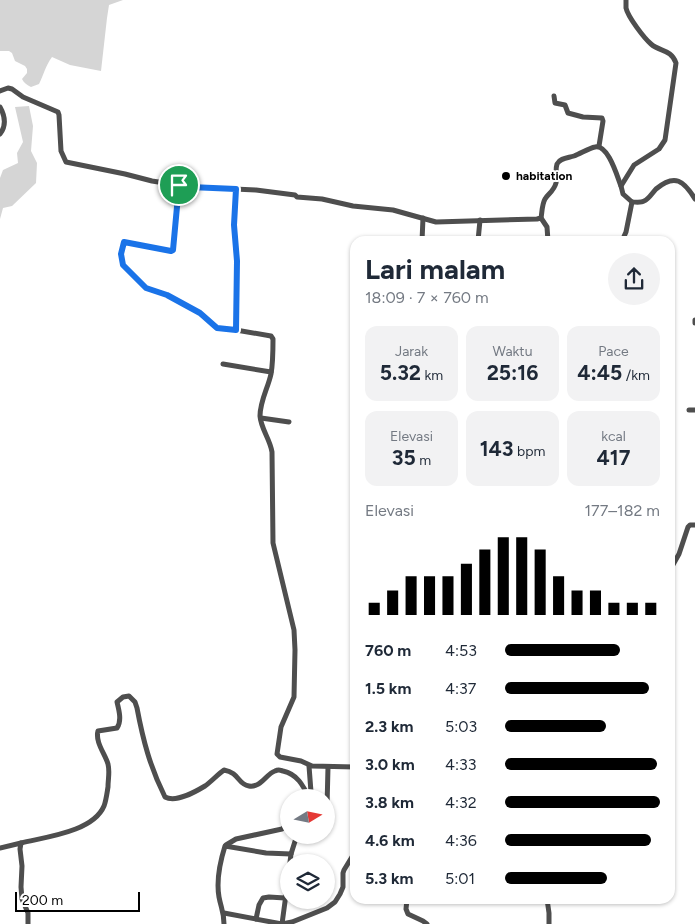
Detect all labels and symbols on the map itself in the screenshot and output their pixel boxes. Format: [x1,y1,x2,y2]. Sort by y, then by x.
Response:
pin [158,164,200,206]
place label: habitation [516,169,573,183]
marker: habitation [500,170,512,182]
north arrow [280,789,335,844]
scale bar [15,889,140,912]

